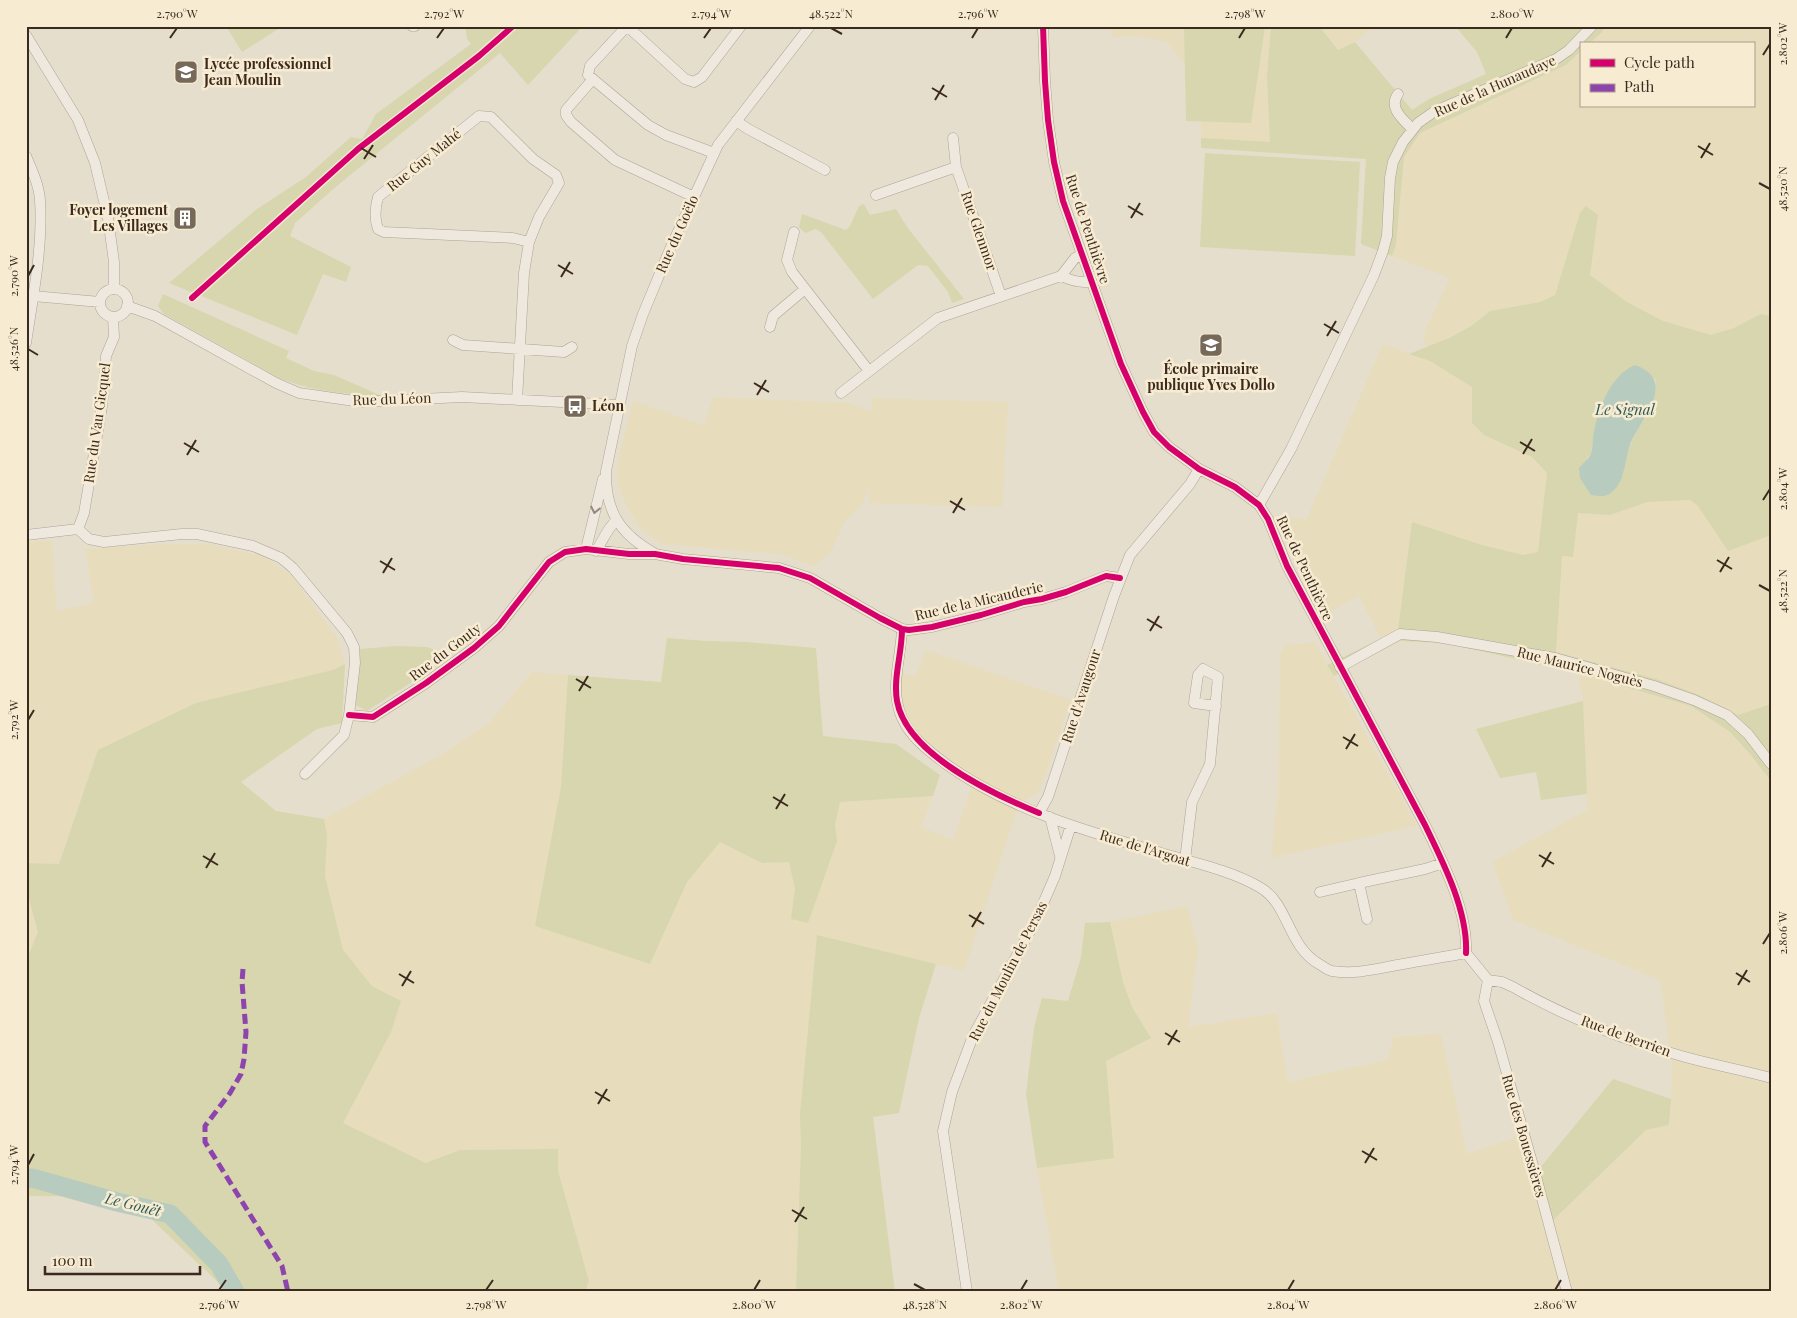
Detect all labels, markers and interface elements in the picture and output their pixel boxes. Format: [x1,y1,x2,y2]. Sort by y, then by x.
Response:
text: 2.790°W [156,5,198,21]
text: 2.792°W [424,5,464,21]
text: 2.794°W [691,5,731,21]
text: 48.522°N [809,5,853,21]
text: 2.796°W [958,5,998,21]
text: 2.798°W [1225,5,1266,21]
text: 2.800°W [1490,5,1534,21]
text: 2.802°W [1774,23,1790,65]
legend [1580,42,1754,108]
street label: Rue de la Hunaudaye [1431,50,1559,121]
text: Cycle path [1624,52,1695,72]
place label: Lycée professionnel Jean Moulin [203,54,332,89]
school or university icon: Lycée professionnel Jean Moulin [173,59,199,85]
text: Path [1624,76,1654,96]
street label: Rue Guy Mahé [383,124,465,195]
text: 48.520°N [1774,166,1790,212]
street label: Rue de Penthièvre [1062,172,1115,286]
street label: Rue Glenmor [957,188,1002,274]
street label: Rue du Goëlo [651,191,702,276]
place label: Foyer logement Les Villages [69,200,168,235]
building icon: Foyer logement Les Villages [172,205,198,231]
text: 2.790°W [5,255,21,297]
text: 48.526°N [5,326,21,371]
school or university icon: École primaire publique Yves Dollo [1198,332,1224,358]
place label: École primaire publique Yves Dollo [1147,359,1275,394]
street label: Rue du Vau Gicquel [79,361,114,484]
street label: Rue du Léon [352,388,432,409]
bus stop icon: Léon [562,393,588,419]
place label: Léon [592,396,625,415]
water label: Le Signal [1594,399,1655,419]
text: 2.804°W [1774,468,1790,510]
one-way arrow [590,506,601,515]
street label: Rue de Penthièvre [1273,512,1338,624]
text: 48.522°N [1774,569,1790,613]
street label: Rue de la Micauderie [913,576,1045,625]
street label: Rue du Gouty [405,618,484,685]
street label: Rue Maurice Noguès [1515,642,1645,691]
street label: Rue d'Avaugour [1056,646,1105,745]
text: 2.792°W [5,700,21,740]
street label: Rue de l'Argoat [1097,825,1194,871]
street label: Rue du Moulin de Persas [964,898,1051,1044]
text: 2.806°W [1774,911,1790,955]
street label: Rue de Berrien [1579,1010,1674,1061]
street label: Rue des Bouessières [1498,1072,1551,1200]
text: 2.794°W [5,1145,21,1185]
water label: Le Gouët [102,1187,164,1221]
scale bar [45,1243,200,1275]
text: 100 m [52,1250,93,1270]
text: 2.796°W [199,1296,239,1312]
text: 2.798°W [466,1296,507,1312]
text: 2.800°W [732,1296,776,1312]
text: 48.528°N [903,1296,948,1312]
text: 2.802°W [1000,1296,1042,1312]
text: 2.804°W [1267,1296,1309,1312]
text: 2.806°W [1533,1296,1577,1312]

